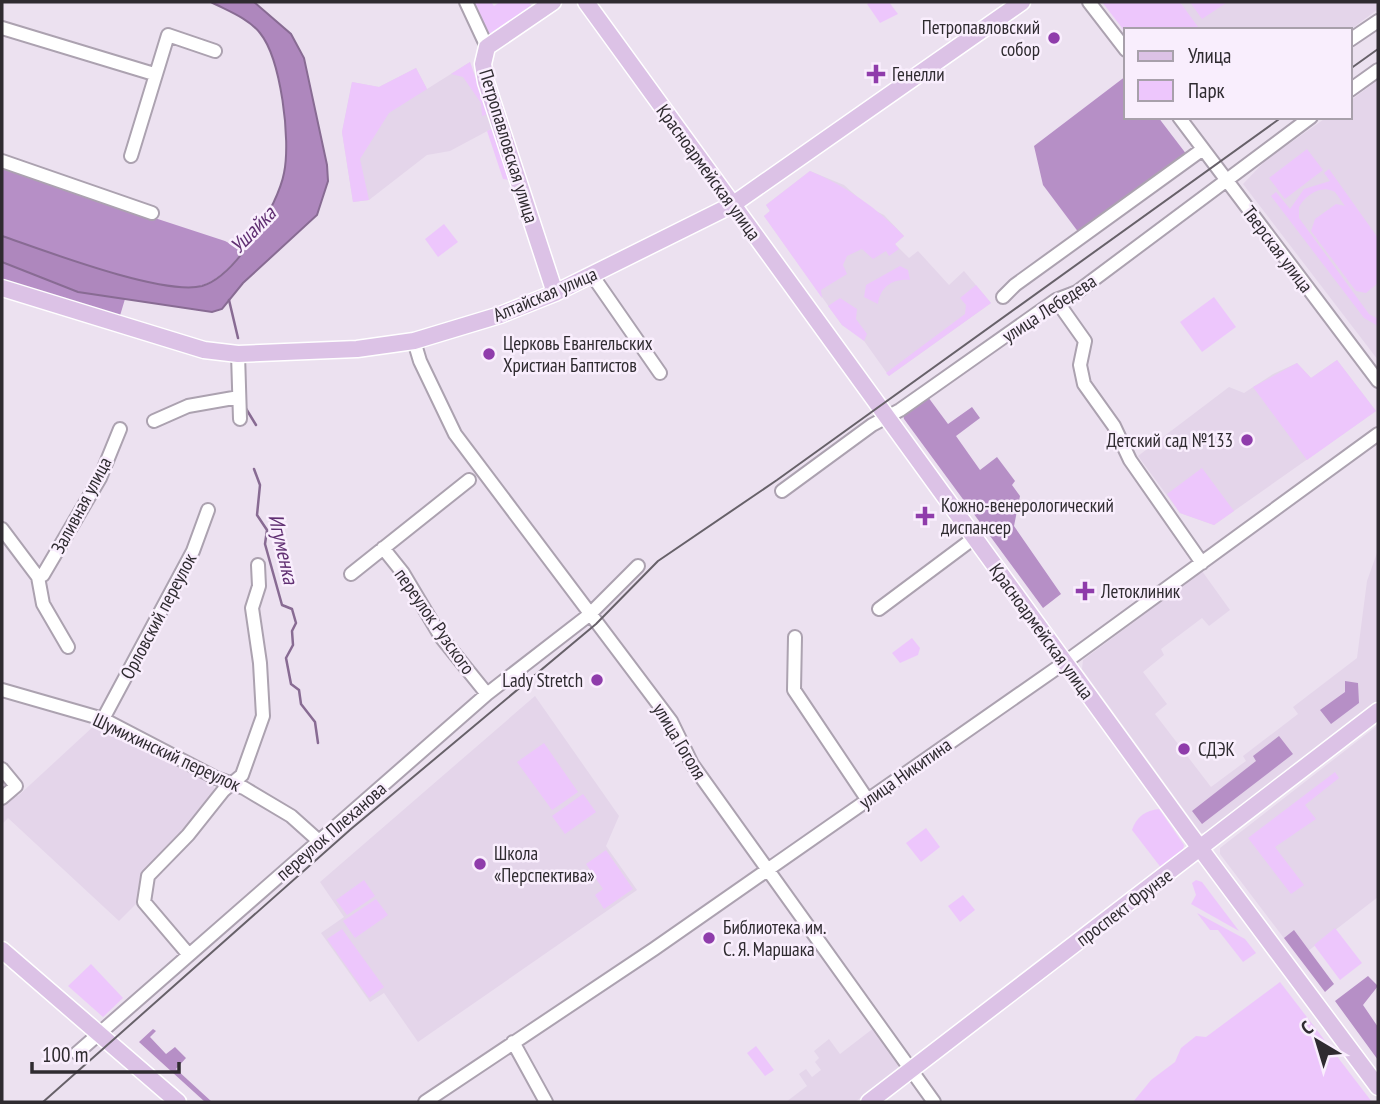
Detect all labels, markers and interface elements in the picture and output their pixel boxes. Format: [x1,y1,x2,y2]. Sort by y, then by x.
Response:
place label: Петропавловский собор [922,15,1040,61]
legend [1124,28,1352,119]
marker: Петропавловский собор [1046,30,1062,46]
text: Улица [1188,42,1231,69]
place label: Генелли [892,62,945,86]
marker: Генелли [866,64,886,84]
street label: Петропавловская улица [474,66,544,226]
text: Парк [1188,77,1225,104]
street label: Красноармейская улица [652,99,766,245]
water label: Ушайка [224,199,283,259]
street label: Тверская улица [1238,201,1318,297]
street label: Алтайская улица [489,261,601,327]
street label: улица Лебедева [997,269,1101,347]
place label: Церковь Евангельских Христиан Баптистов [503,331,653,377]
marker: Церковь Евангельских Христиан Баптистов [481,346,497,362]
place label: Детский сад №133 [1106,428,1233,452]
marker: Детский сад №133 [1239,432,1255,448]
street label: Заливная улица [46,453,116,557]
place label: Кожно-венерологический диспансер [941,493,1114,539]
marker: Кожно-венерологический диспансер [915,506,935,526]
water label: Игуменка [262,511,305,588]
street label: Орловский переулок [115,548,202,683]
street label: Красноармейская улица [985,558,1099,704]
street label: переулок Рузского [390,563,480,679]
place label: Летоклиник [1100,579,1181,603]
marker: Летоклиник [1075,581,1095,601]
place label: Lady Stretch [502,668,583,692]
marker: Lady Stretch [589,672,605,688]
street label: улица Гоголя [648,698,712,784]
street label: Шумихинский переулок [89,707,245,797]
street label: улица Никитина [854,732,956,814]
place label: СДЭК [1198,737,1235,761]
marker: СДЭК [1176,741,1192,757]
street label: переулок Плеханова [271,777,391,885]
place label: Школа «Перспектива» [494,841,595,887]
marker: Школа «Перспектива» [472,856,488,872]
street label: проспект Фрунзе [1071,863,1177,951]
place label: Библиотека им. С. Я. Маршака [723,915,826,961]
marker: Библиотека им. С. Я. Маршака [701,930,717,946]
north arrow [1282,1006,1352,1076]
text: С [1296,1015,1318,1040]
scale bar [32,1030,178,1074]
text: 100 m [42,1041,88,1068]

